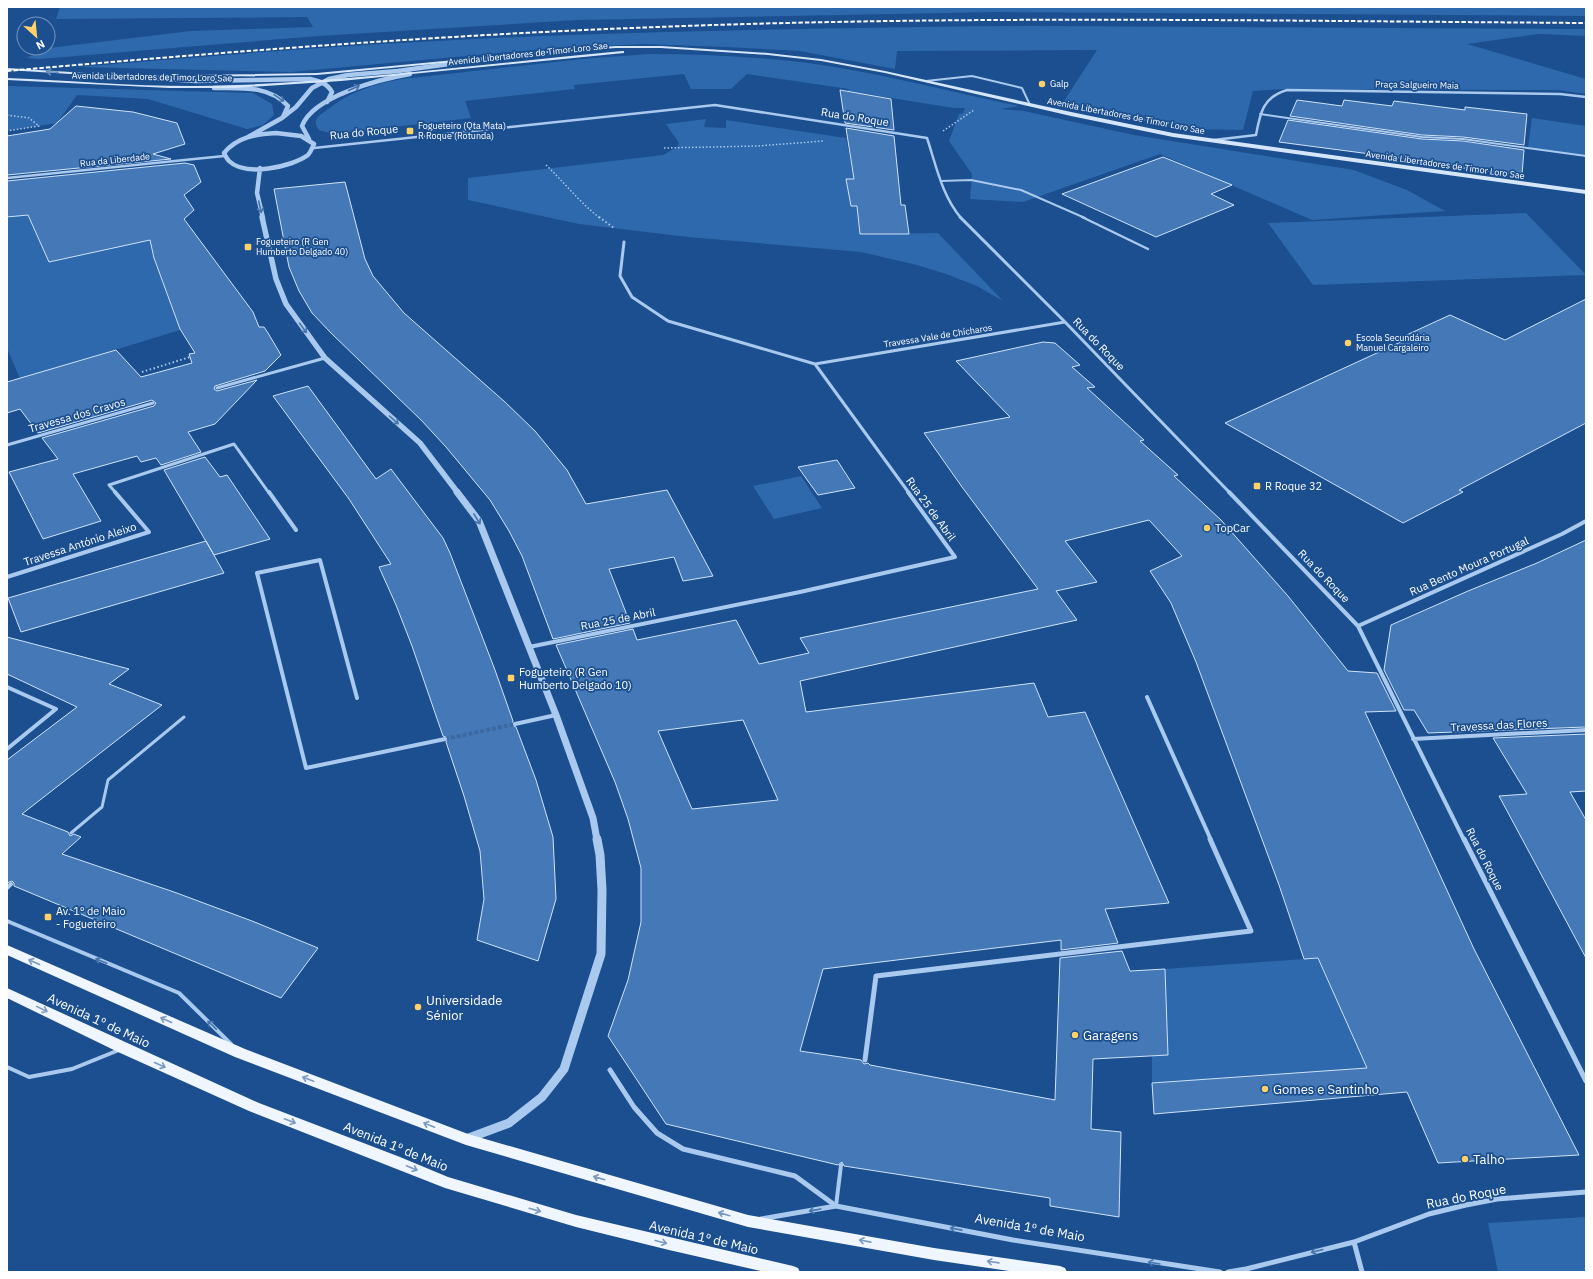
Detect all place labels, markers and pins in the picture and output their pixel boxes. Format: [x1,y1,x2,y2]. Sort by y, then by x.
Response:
place label: Galp [1050,78,1069,89]
marker: Galp [1037,79,1047,89]
place label: Fogueteiro (Qta Mata) R Roque (Rotunda) [418,120,506,141]
marker: Fogueteiro (Qta Mata) R Roque (Rotunda) [405,126,415,136]
place label: Fogueteiro (R Gen Humberto Delgado 40) [256,236,348,257]
marker: Fogueteiro (R Gen Humberto Delgado 40) [243,242,253,252]
place label: Escola Secundária Manuel Cargaleiro [1356,332,1430,353]
marker: Escola Secundária Manuel Cargaleiro [1343,338,1353,348]
place label: R Roque 32 [1265,479,1322,493]
marker: R Roque 32 [1252,481,1262,491]
place label: TopCar [1215,521,1250,535]
marker: TopCar [1202,523,1212,533]
place label: Fogueteiro (R Gen Humberto Delgado 10) [519,665,632,692]
marker: Fogueteiro (R Gen Humberto Delgado 10) [506,673,516,683]
place label: Av. 1º de Maio - Fogueteiro [56,904,126,931]
marker: Av. 1º de Maio - Fogueteiro [43,912,53,922]
place label: Universidade Sénior [426,992,502,1024]
marker: Universidade Sénior [413,1002,423,1012]
place label: Garagens [1083,1027,1138,1044]
marker: Garagens [1070,1030,1080,1040]
place label: Gomes e Santinho [1273,1081,1379,1098]
marker: Gomes e Santinho [1260,1084,1270,1094]
place label: Talho [1473,1151,1505,1168]
marker: Talho [1460,1154,1470,1164]

